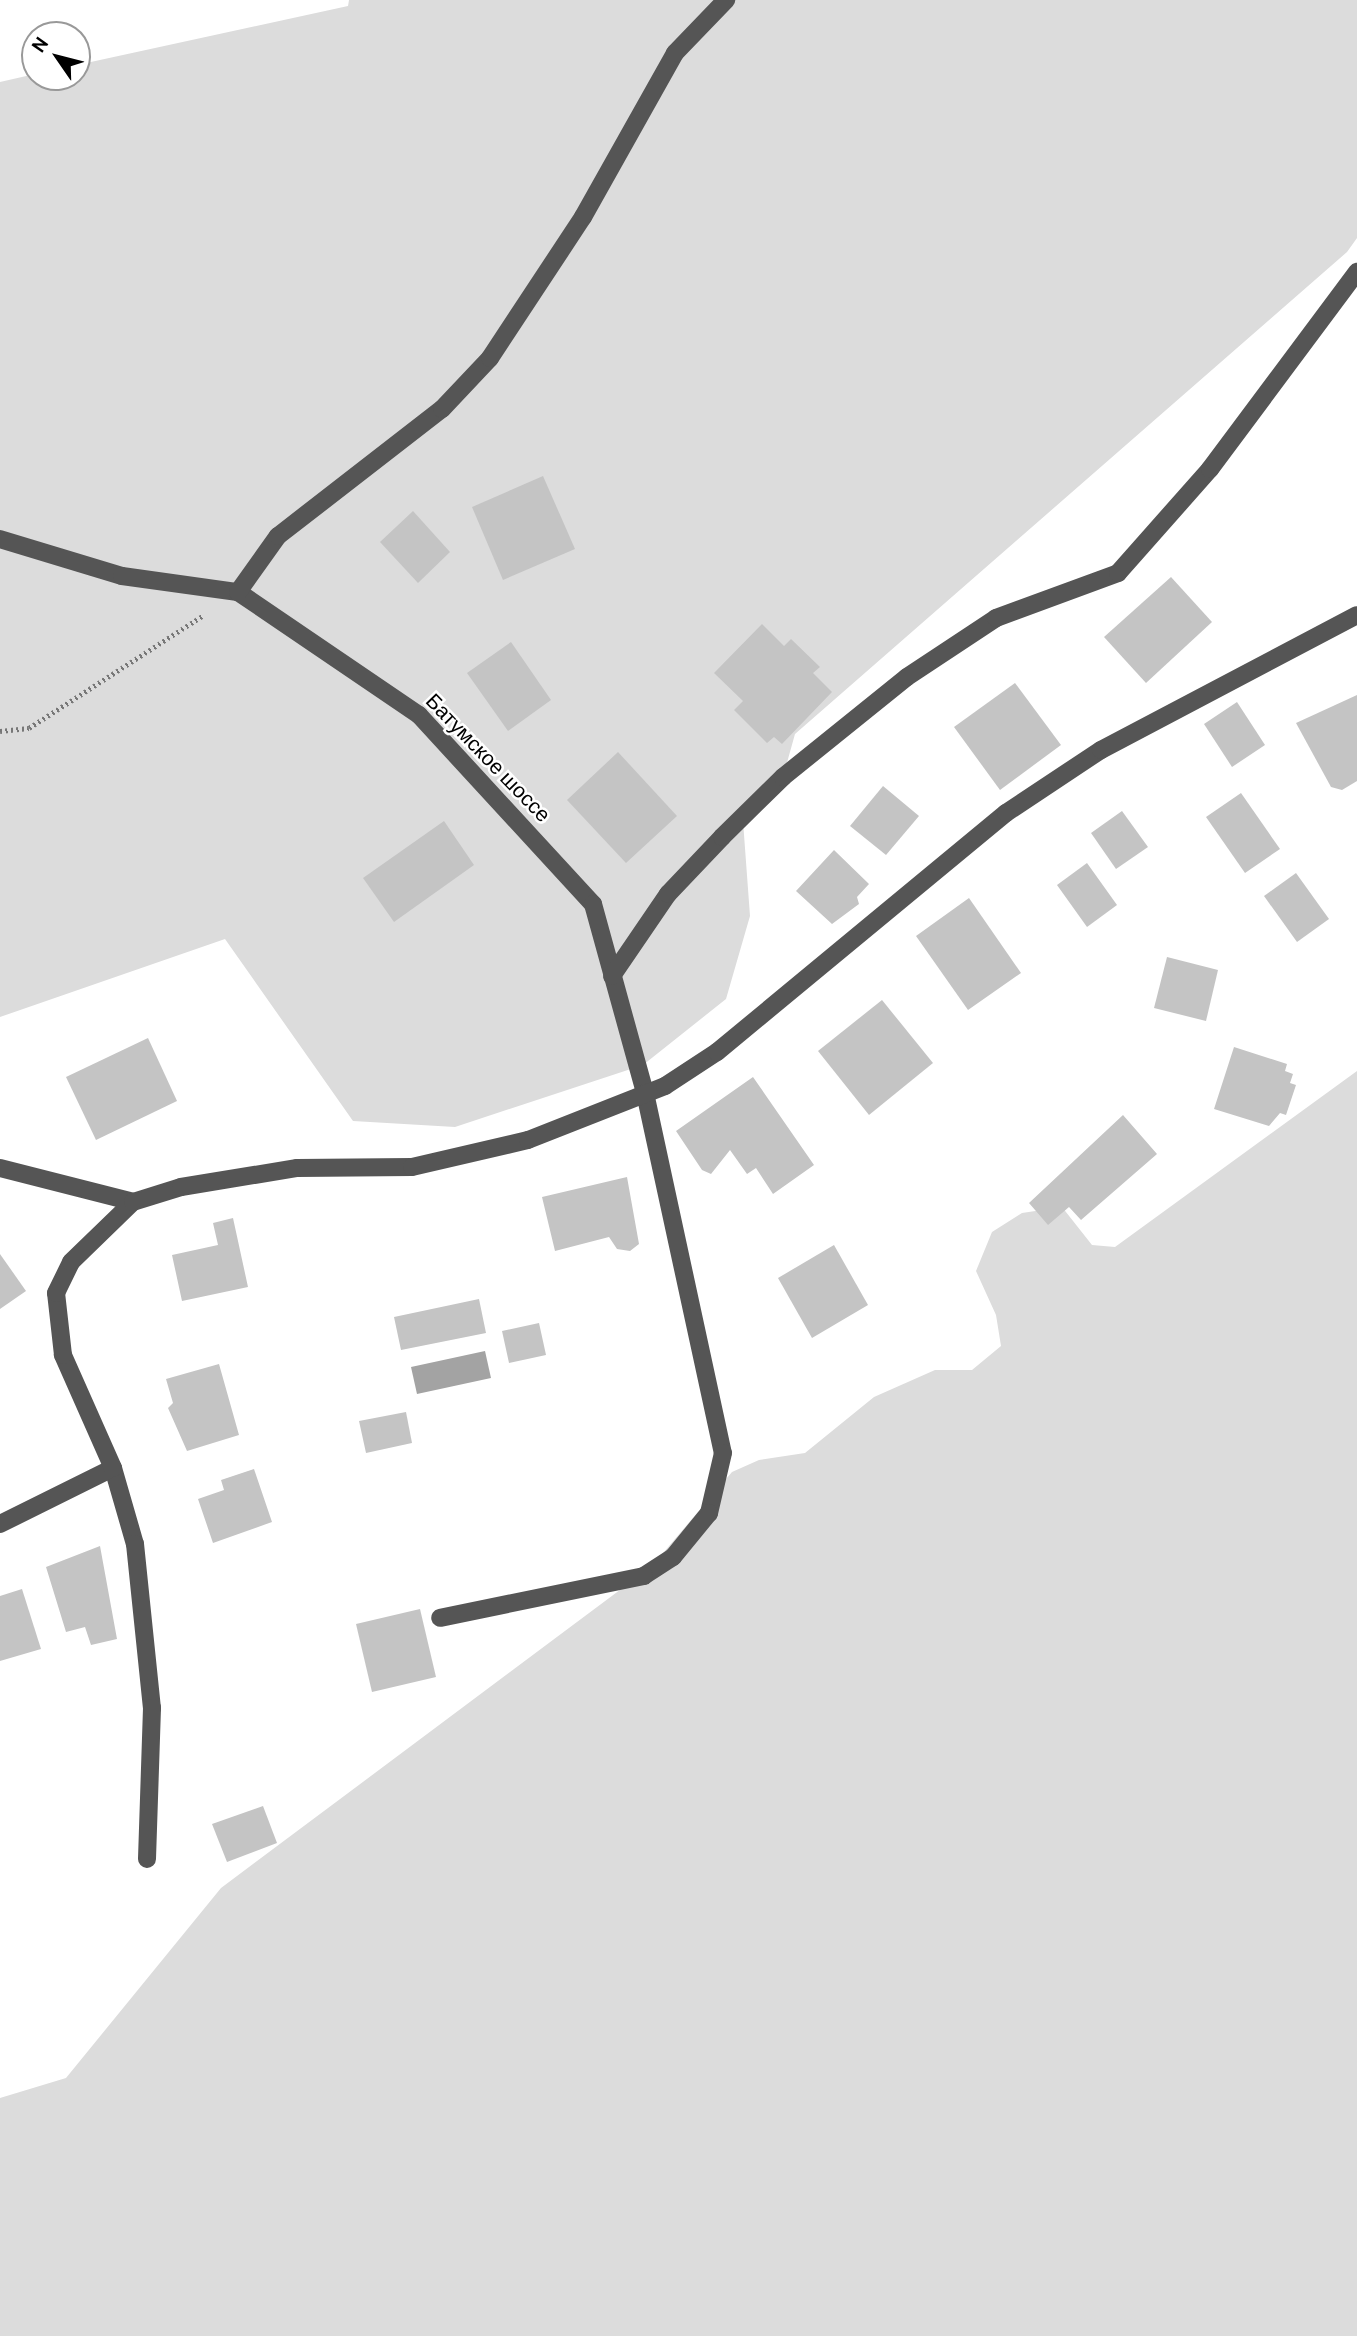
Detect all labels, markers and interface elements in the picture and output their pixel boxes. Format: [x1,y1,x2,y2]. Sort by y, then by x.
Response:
north arrow [21,21,91,91]
text: N [27,33,53,57]
street label: Батумское шоссе [420,689,556,827]

